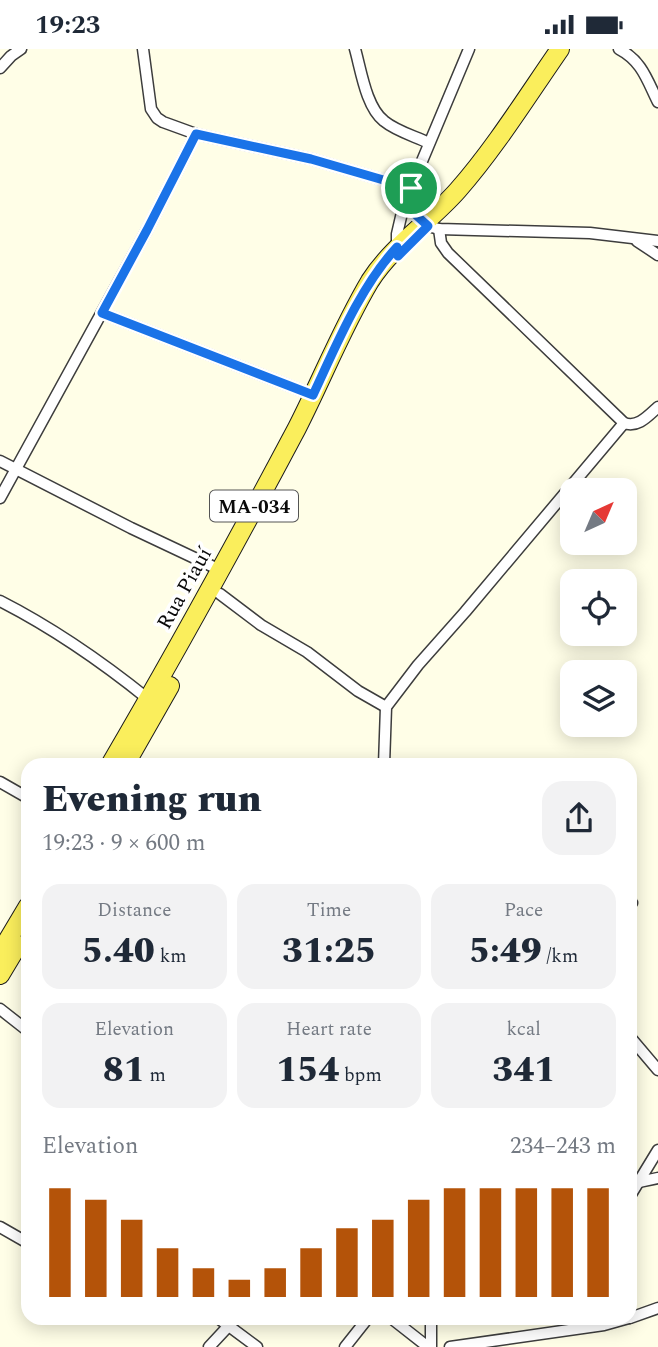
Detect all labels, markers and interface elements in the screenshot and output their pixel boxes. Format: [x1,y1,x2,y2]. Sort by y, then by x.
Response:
text: 19:23 [35,5,100,45]
pin [381,158,441,218]
icon: arrive [392,169,430,207]
north arrow [560,478,637,555]
map controls [560,478,637,737]
road number: MA-034 [210,491,298,521]
street label: Rua Piauí [149,540,221,636]
button: locate [560,569,637,646]
button: layers [560,660,637,737]
text: Evening run [42,771,262,829]
button: share [542,781,616,855]
text: 19:23 · 9 × 600 m [42,826,206,861]
text: Distance [97,896,171,925]
text: Time [307,896,351,925]
text: Pace [504,896,543,925]
text: 5.40 [82,925,155,978]
text: 31:25 [282,925,376,978]
text: 5:49 [469,925,542,978]
text: km [155,942,187,971]
text: /km [542,942,578,971]
text: Elevation [95,1015,174,1044]
text: Heart rate [286,1015,372,1044]
text: kcal [507,1015,541,1044]
text: 81 [103,1044,145,1097]
text: 154 [276,1044,339,1097]
text: 341 [492,1044,555,1097]
text: m [145,1061,166,1090]
text: bpm [339,1061,382,1090]
text: Elevation [42,1129,138,1164]
text: 234–243 m [510,1129,616,1164]

